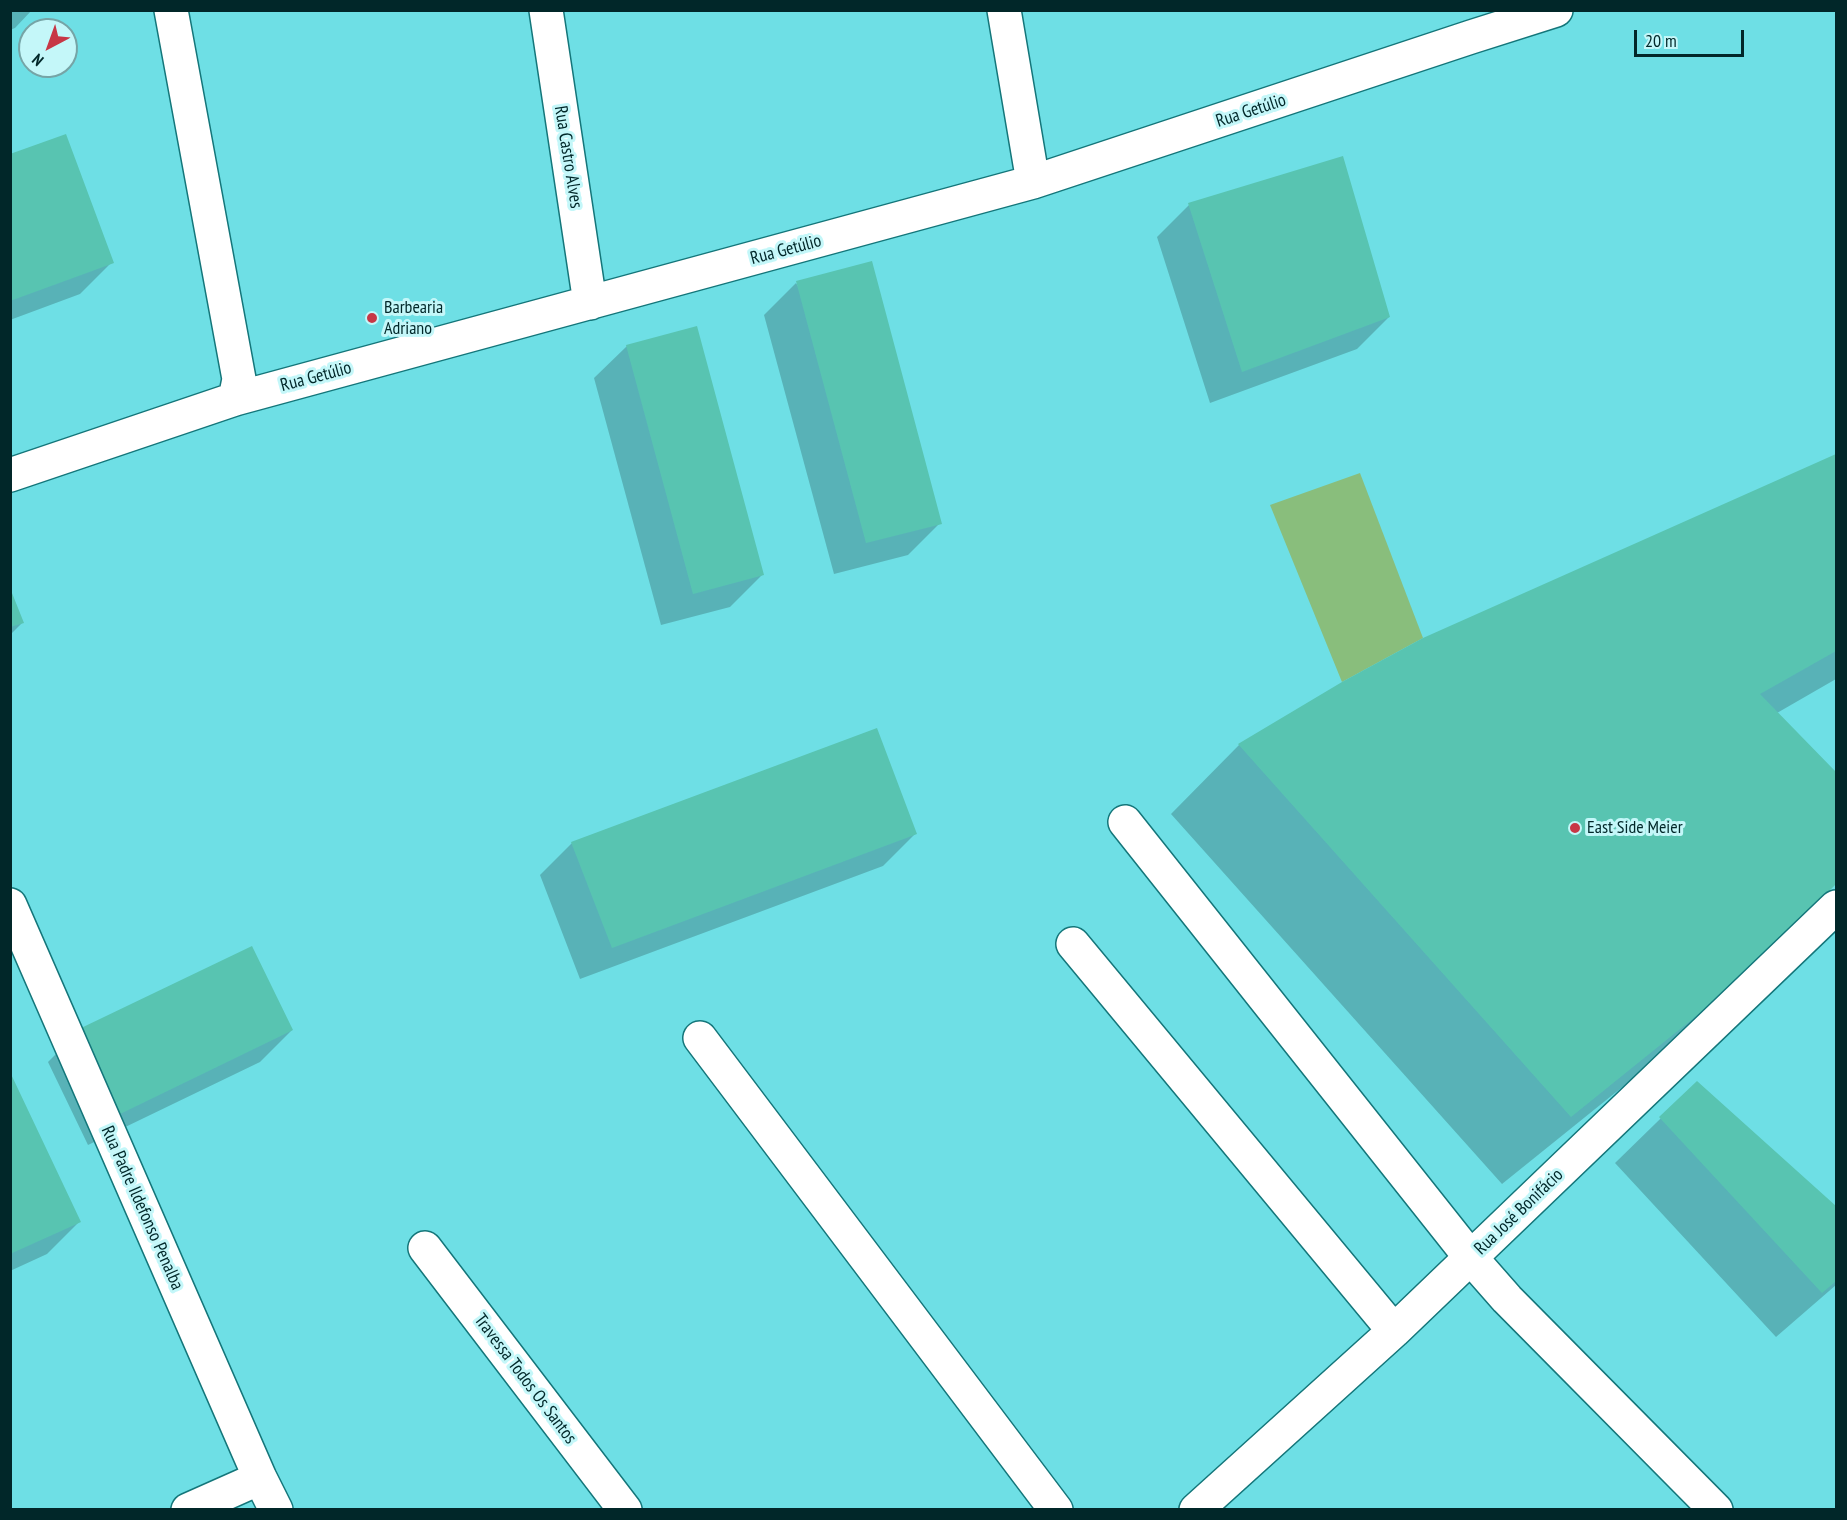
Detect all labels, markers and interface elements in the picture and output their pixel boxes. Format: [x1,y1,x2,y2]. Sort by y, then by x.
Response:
north arrow [18,18,78,78]
scale bar [1637,18,1746,56]
text: 20 m [1645,29,1677,52]
text: N [28,50,47,70]
street label: Rua Getúlio [1213,90,1289,132]
street label: Rua Castro Alves [549,104,587,210]
street label: Rua Getúlio [748,230,824,270]
place label: Barbearia Adriano [384,297,443,340]
marker: Barbearia Adriano [365,311,379,325]
street label: Rua Getúlio [278,357,354,397]
place label: East Side Meier [1587,817,1683,839]
marker: East Side Meier [1568,821,1582,835]
street label: Rua Padre Ildefonso Penalba [96,1123,188,1293]
street label: Rua José Bonifácio [1470,1164,1568,1260]
street label: Travessa Todos Os Santos [469,1310,581,1448]

